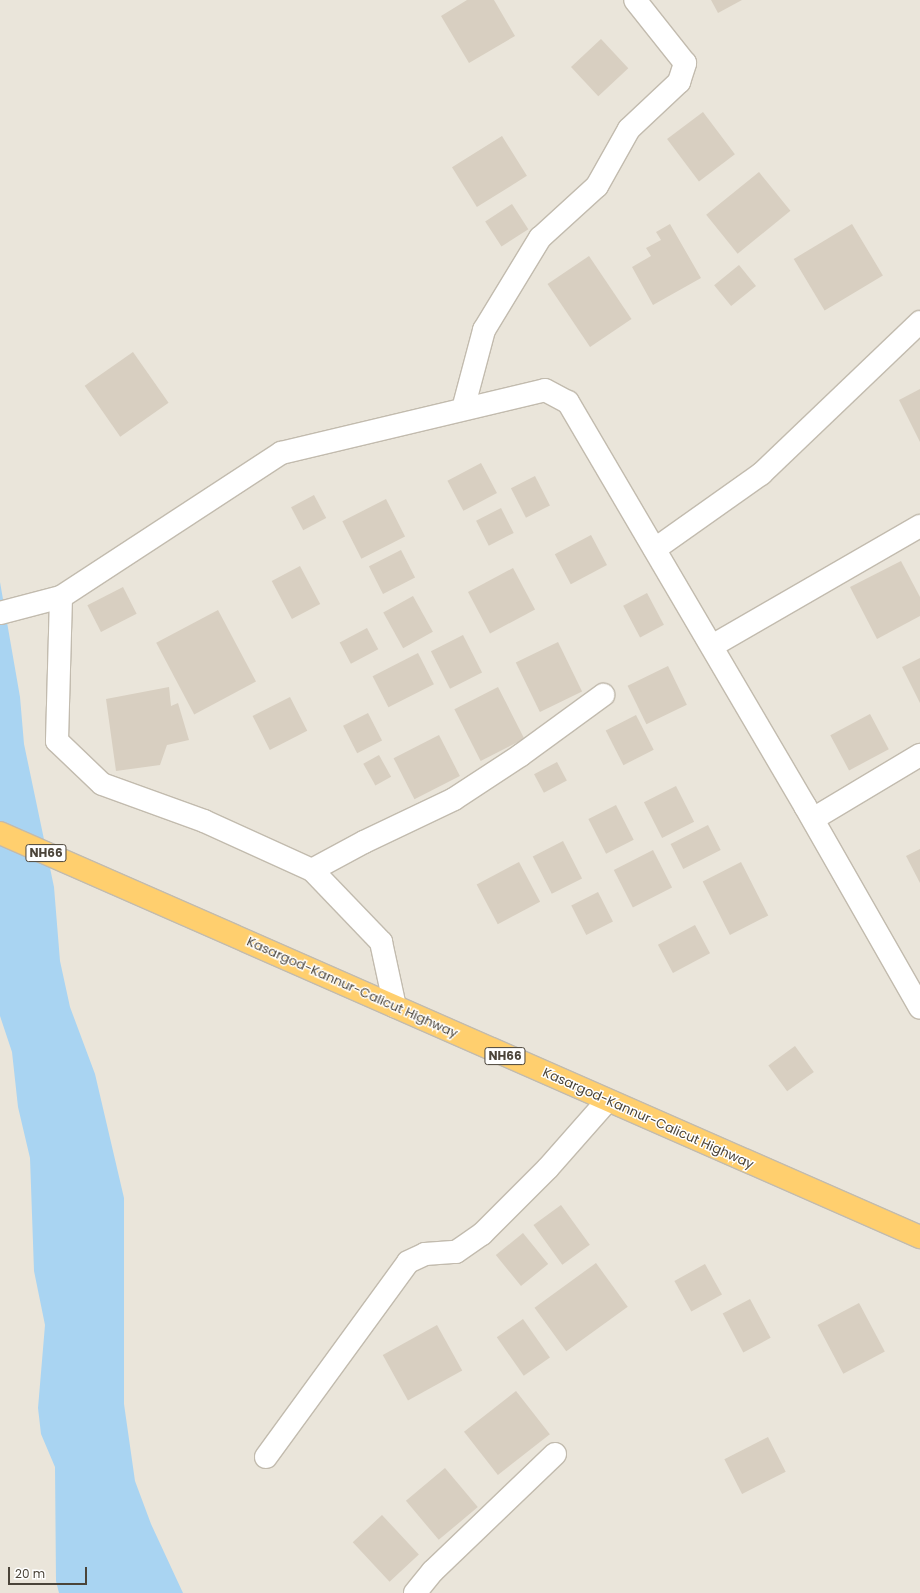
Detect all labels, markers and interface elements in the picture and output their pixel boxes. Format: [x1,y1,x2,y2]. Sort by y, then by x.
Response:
road number: NH66 [25,843,67,863]
street label: Kasargod-Kannur-Calicut Highway [244,934,460,1042]
road number: NH66 [484,1046,526,1066]
street label: Kasargod-Kannur-Calicut Highway [540,1065,756,1173]
scale bar [10,1559,89,1585]
text: 20 m [15,1565,45,1582]

